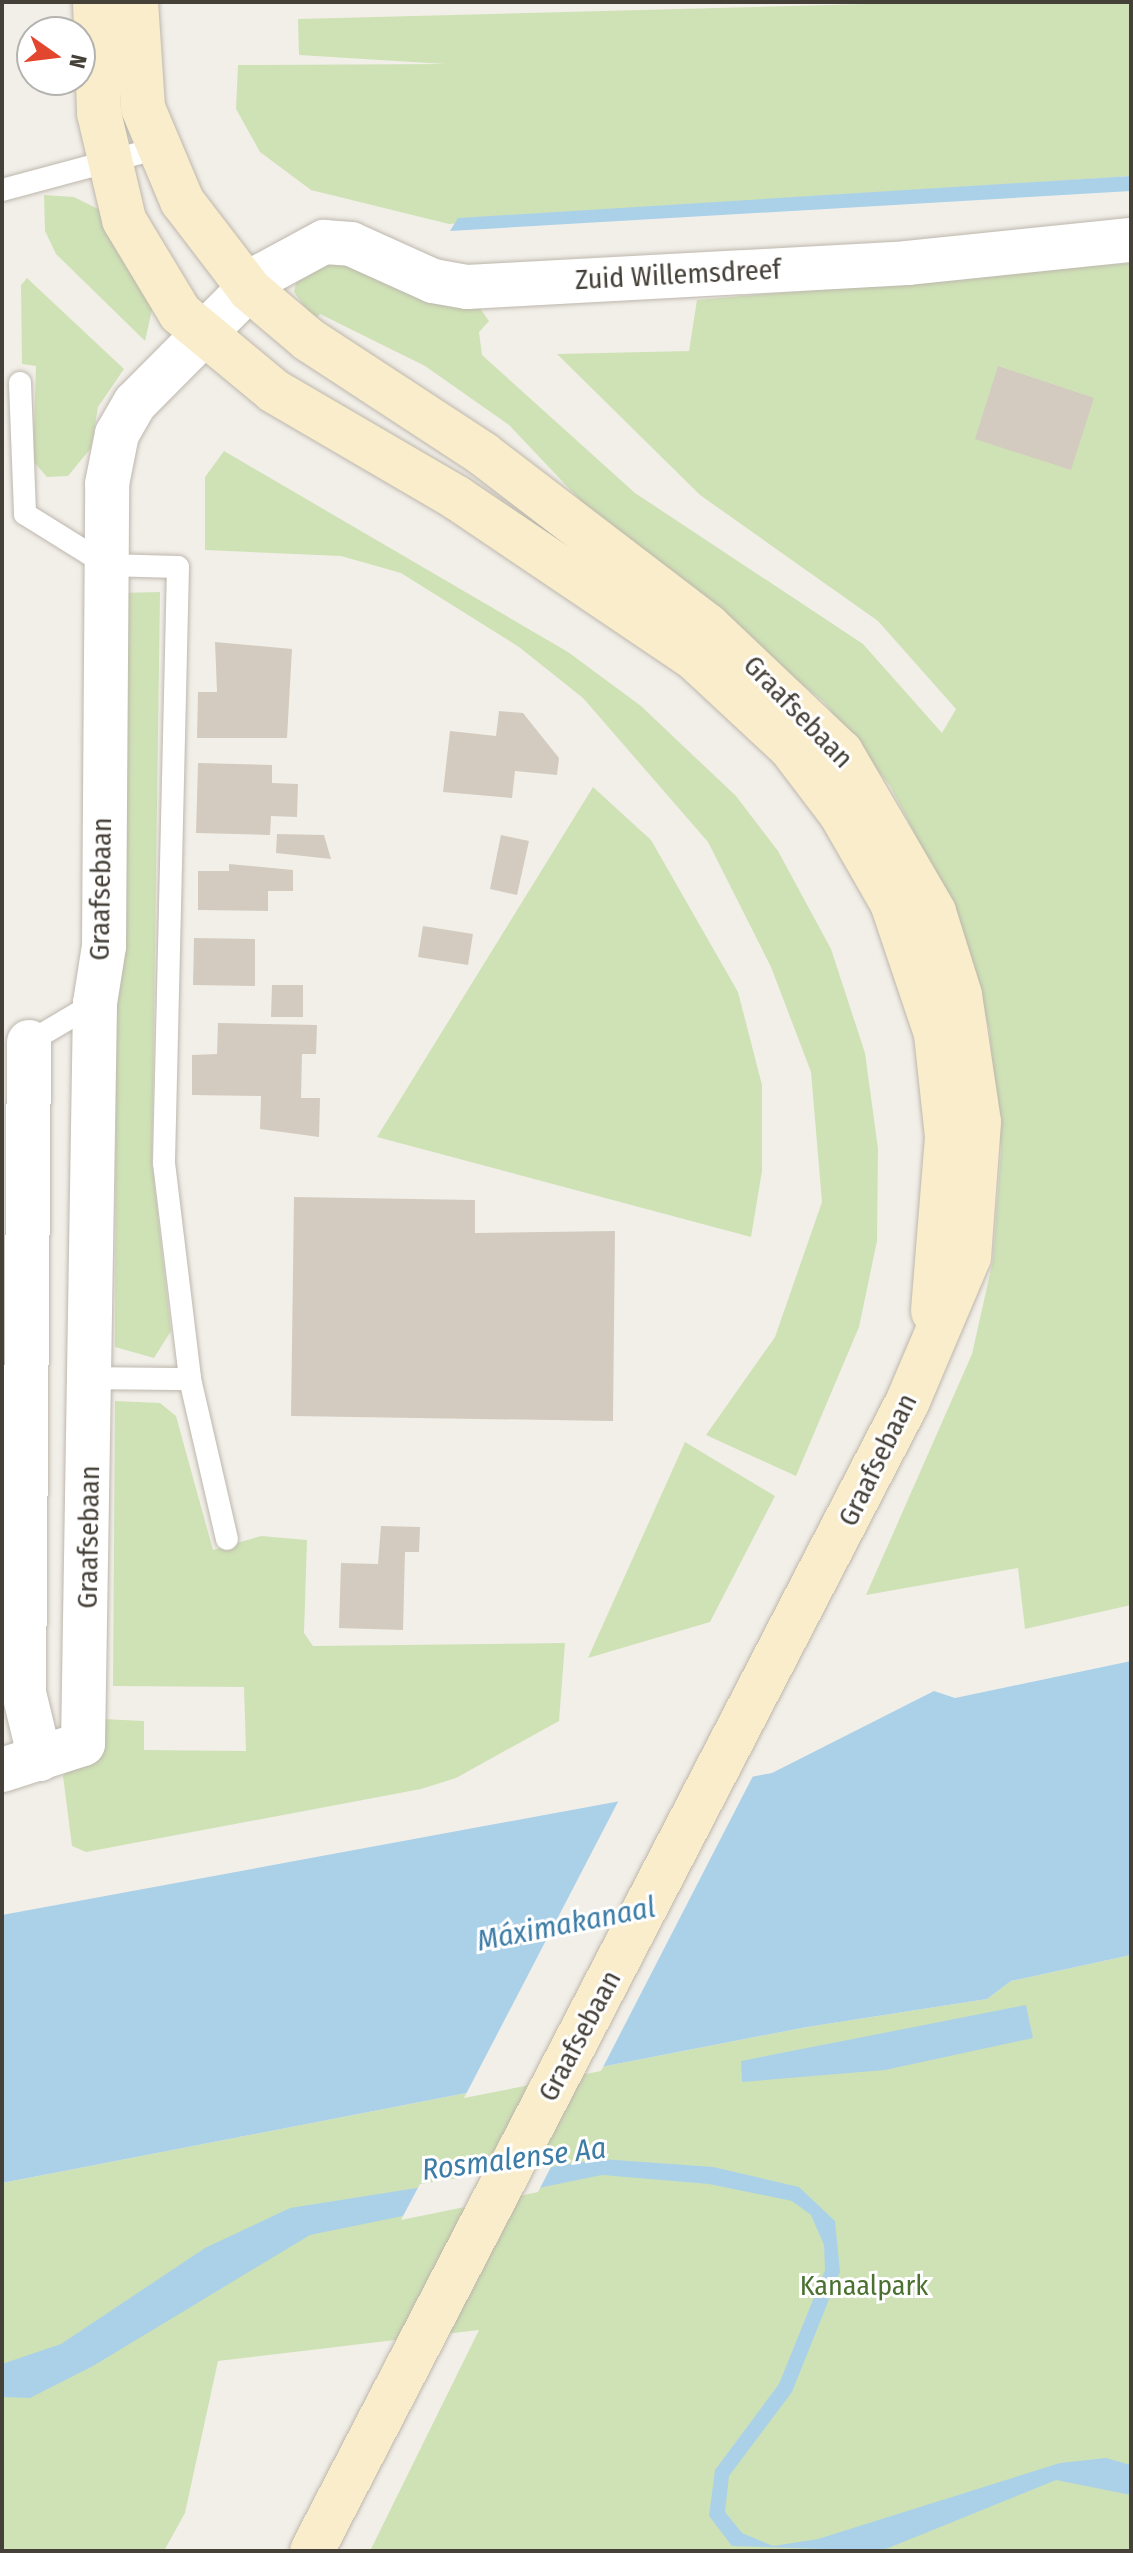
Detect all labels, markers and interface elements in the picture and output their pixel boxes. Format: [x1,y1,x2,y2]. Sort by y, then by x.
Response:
north arrow [16,16,96,96]
text: N [63,52,93,71]
street label: Zuid Willemsdreef [574,253,782,297]
street label: Graafsebaan [736,649,860,775]
street label: Graafsebaan [83,817,119,961]
street label: Graafsebaan [832,1388,924,1532]
street label: Graafsebaan [71,1465,107,1609]
water label: Máximakanaal [474,1889,658,1959]
street label: Graafsebaan [532,1965,628,2107]
water label: Rosmalense Aa [420,2130,608,2188]
park label: Kanaalpark [800,2269,928,2303]

